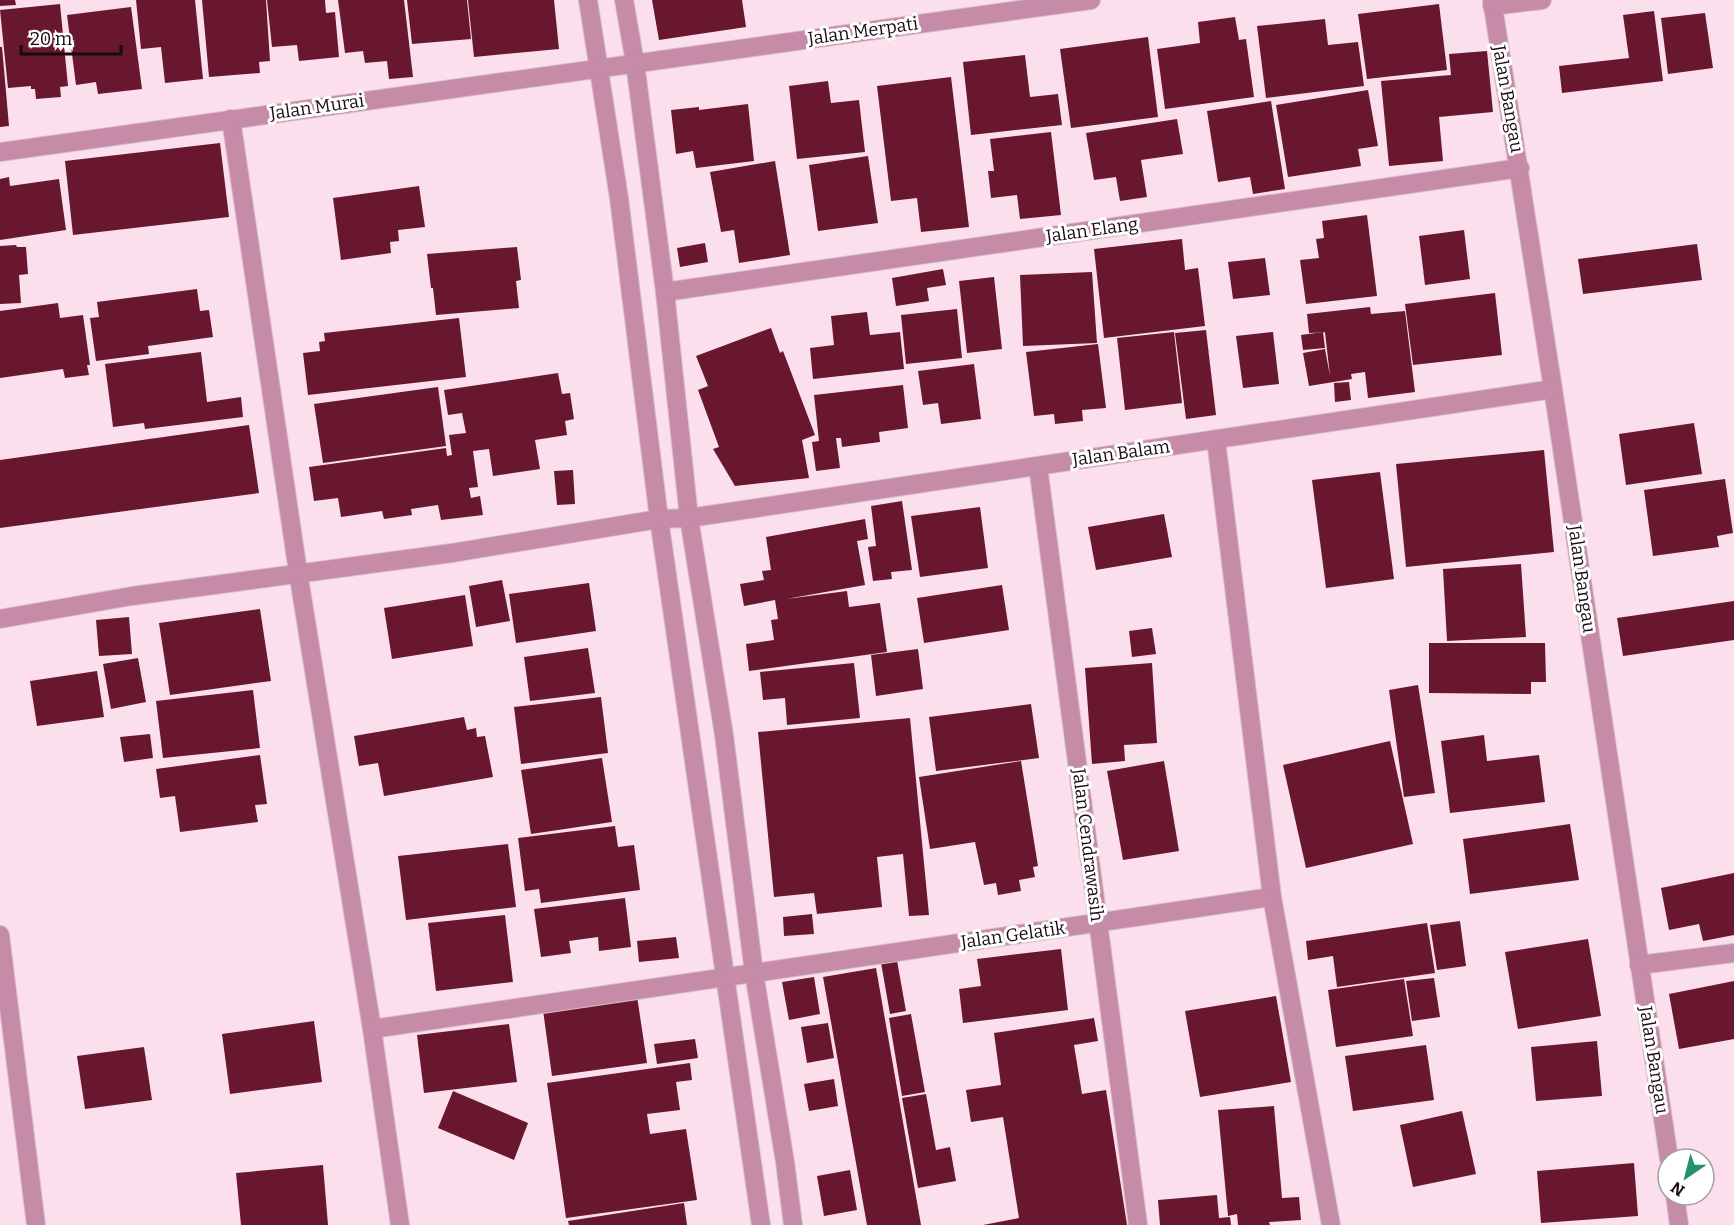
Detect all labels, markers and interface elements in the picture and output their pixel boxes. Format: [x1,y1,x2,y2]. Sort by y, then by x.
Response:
street label: Jalan Merpati [806,12,919,50]
scale bar [21,18,122,56]
text: 20 m [30,28,72,50]
street label: Jalan Bangau [1488,43,1528,154]
street label: Jalan Murai [267,89,366,125]
street label: Jalan Elang [1044,213,1139,247]
street label: Jalan Balam [1070,435,1171,471]
street label: Jalan Bangau [1563,523,1600,634]
street label: Jalan Cendrawasih [1068,766,1108,923]
street label: Jalan Gelatik [958,917,1067,953]
street label: Jalan Bangau [1634,1004,1673,1115]
north arrow [1656,1147,1716,1207]
text: N [1667,1178,1688,1200]

